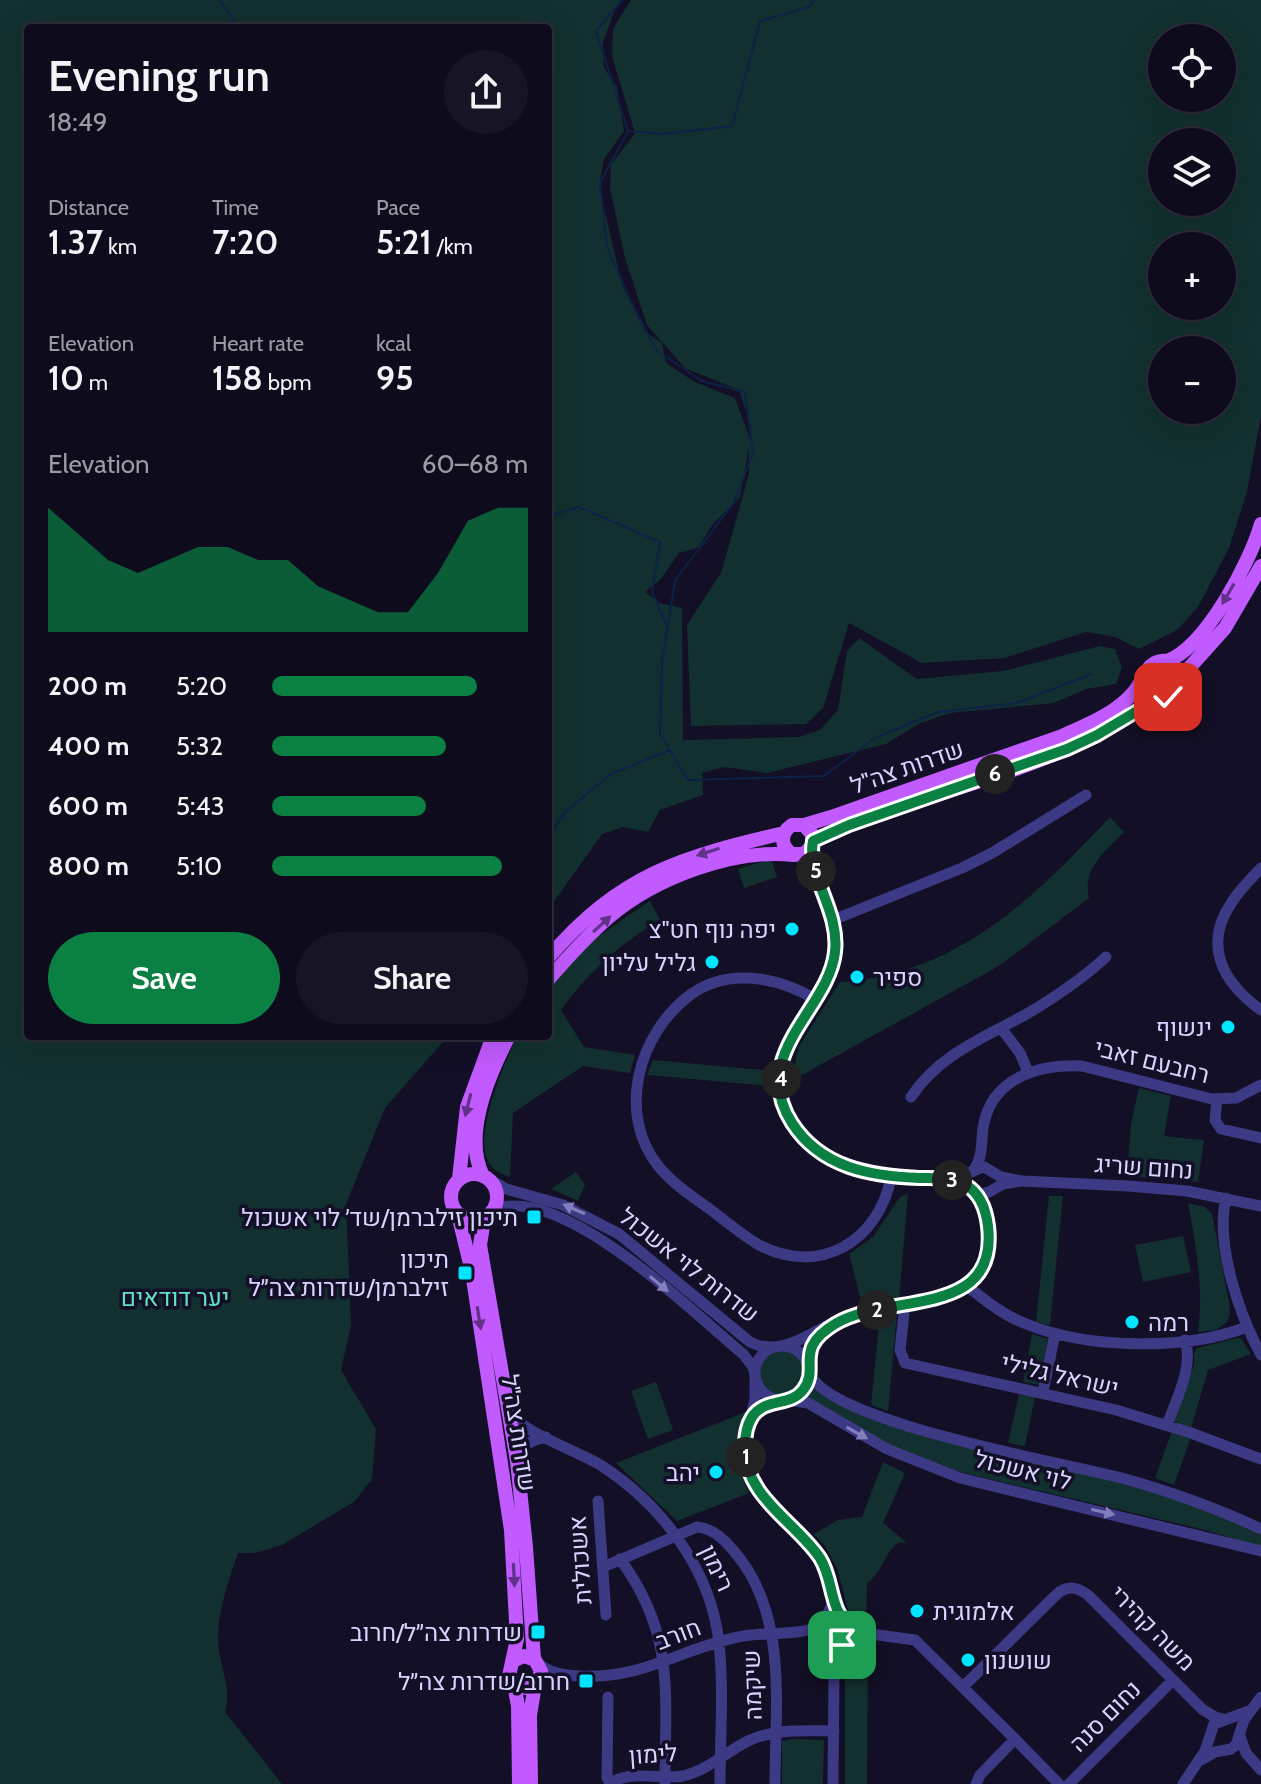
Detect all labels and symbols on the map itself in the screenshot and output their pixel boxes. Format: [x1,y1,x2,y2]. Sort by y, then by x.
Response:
one-way arrow [1221,583,1235,605]
pin [1134,663,1202,731]
street label: שדרות צה"ל [846,734,968,800]
pin: 6 [975,754,1015,794]
one-way arrow [696,846,720,858]
pin: 5 [796,851,836,891]
one-way arrow [592,915,611,933]
place label: יפה נוף חט"צ [649,915,776,944]
marker: יפה נוף חט"צ [783,920,801,938]
place label: גליל עליון [602,948,696,977]
marker: גליל עליון [703,953,721,971]
place label: ספיר [873,963,922,992]
marker: ספיר [848,968,866,986]
place label: ינשוף [1156,1013,1212,1042]
marker: ינשוף [1219,1018,1237,1036]
street label: רחבעם זאבי [1092,1033,1212,1089]
pin: 4 [761,1059,801,1099]
one-way arrow [462,1093,474,1118]
street label: נחום שריג [1094,1149,1194,1185]
pin: 3 [932,1160,972,1200]
street label: שדרות לוי אשכול [613,1201,765,1329]
place label: תיכון זילברמן/שד׳ לוי אשכול [241,1203,518,1232]
one-way arrow [562,1203,585,1216]
marker: תיכון זילברמן/שד׳ לוי אשכול [525,1208,543,1226]
place label: תיכון זילברמן/שדרות צה״ל [248,1245,449,1302]
marker: תיכון זילברמן/שדרות צה״ל [456,1264,474,1282]
one-way arrow [649,1275,669,1292]
park label: יער דודאים [121,1283,229,1312]
pin: 2 [857,1290,897,1330]
one-way arrow [473,1306,485,1331]
place label: רמה [1148,1308,1189,1337]
marker: רמה [1123,1313,1141,1331]
street label: ישראל גלילי [998,1347,1122,1403]
street label: שדרות צה"ל [495,1372,543,1494]
one-way arrow [845,1426,868,1440]
pin: 1 [726,1437,766,1477]
street label: לוי אשכול [972,1444,1074,1496]
place label: יהב [666,1458,700,1487]
marker: יהב [707,1463,725,1481]
one-way arrow [1091,1506,1116,1519]
street label: אשכולית [562,1515,598,1605]
street label: רימון [694,1540,740,1596]
one-way arrow [508,1563,521,1588]
street label: משה קהירי [1104,1579,1202,1677]
place label: אלמוגית [933,1597,1015,1626]
marker: אלמוגית [908,1602,926,1620]
pin [808,1611,876,1679]
street label: חורב [651,1612,705,1656]
place label: שדרות צה״ל/חרוב [350,1618,522,1647]
marker: שדרות צה״ל/חרוב [529,1623,547,1641]
place label: שושנון [984,1646,1052,1675]
street label: שיקמה [736,1649,768,1721]
marker: שושנון [959,1651,977,1669]
place label: חרוב/שדרות צה״ל [398,1667,570,1696]
marker: חרוב/שדרות צה״ל [577,1672,595,1690]
street label: נחום סנה [1063,1674,1147,1758]
street label: לימון [628,1738,678,1770]

